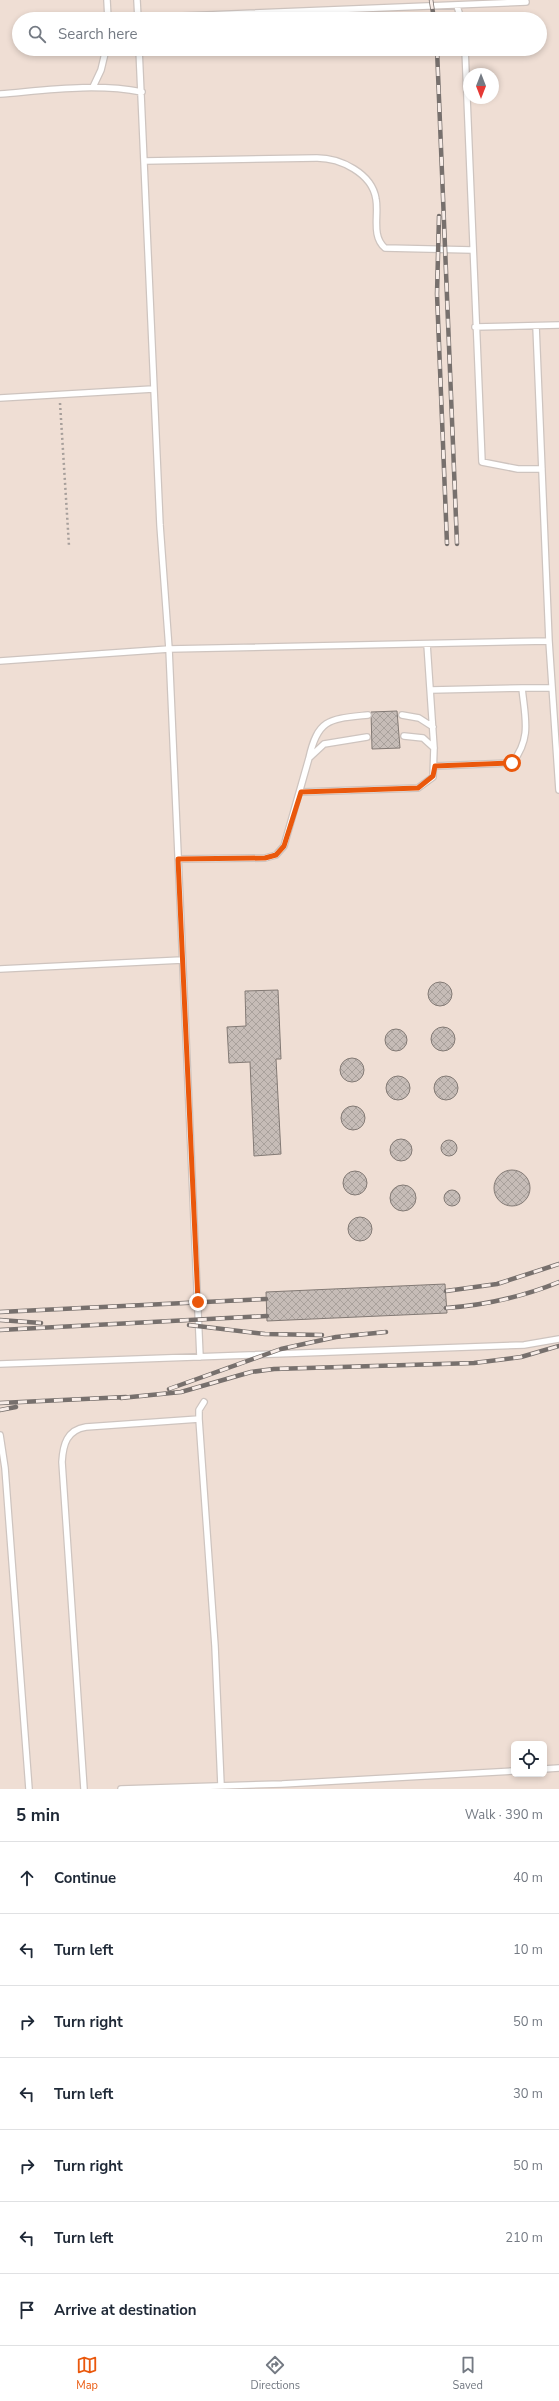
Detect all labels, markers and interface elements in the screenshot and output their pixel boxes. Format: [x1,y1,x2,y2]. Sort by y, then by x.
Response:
search box [12,12,547,56]
icon: search [26,23,48,45]
text: Search here [58,24,138,44]
north arrow [463,68,499,104]
route start [503,754,521,772]
route end [189,1293,207,1311]
map controls [511,1741,547,1777]
button: locate [511,1741,547,1777]
text: 5 min [16,1804,60,1827]
text: Walk · 390 m [465,1806,543,1824]
icon: ahead [16,1867,38,1889]
text: Continue [54,1868,116,1888]
text: 40 m [513,1869,543,1887]
icon: left [16,1939,38,1961]
text: Turn left [54,1940,113,1960]
text: 10 m [513,1941,543,1959]
icon: right [16,2011,38,2033]
text: Turn right [54,2012,123,2032]
text: 50 m [513,2013,543,2031]
icon: left [16,2083,38,2105]
text: Turn left [54,2084,113,2104]
text: 30 m [513,2085,543,2103]
icon: right [16,2155,38,2177]
text: Turn right [54,2156,123,2176]
text: 50 m [513,2157,543,2175]
icon: left [16,2227,38,2249]
text: Turn left [54,2228,113,2248]
text: 210 m [505,2229,543,2247]
icon: arrive [16,2299,38,2321]
text: Arrive at destination [54,2300,197,2320]
tab: Map [76,2354,98,2393]
tab: Directions [250,2354,300,2393]
tab: Saved [452,2354,483,2393]

